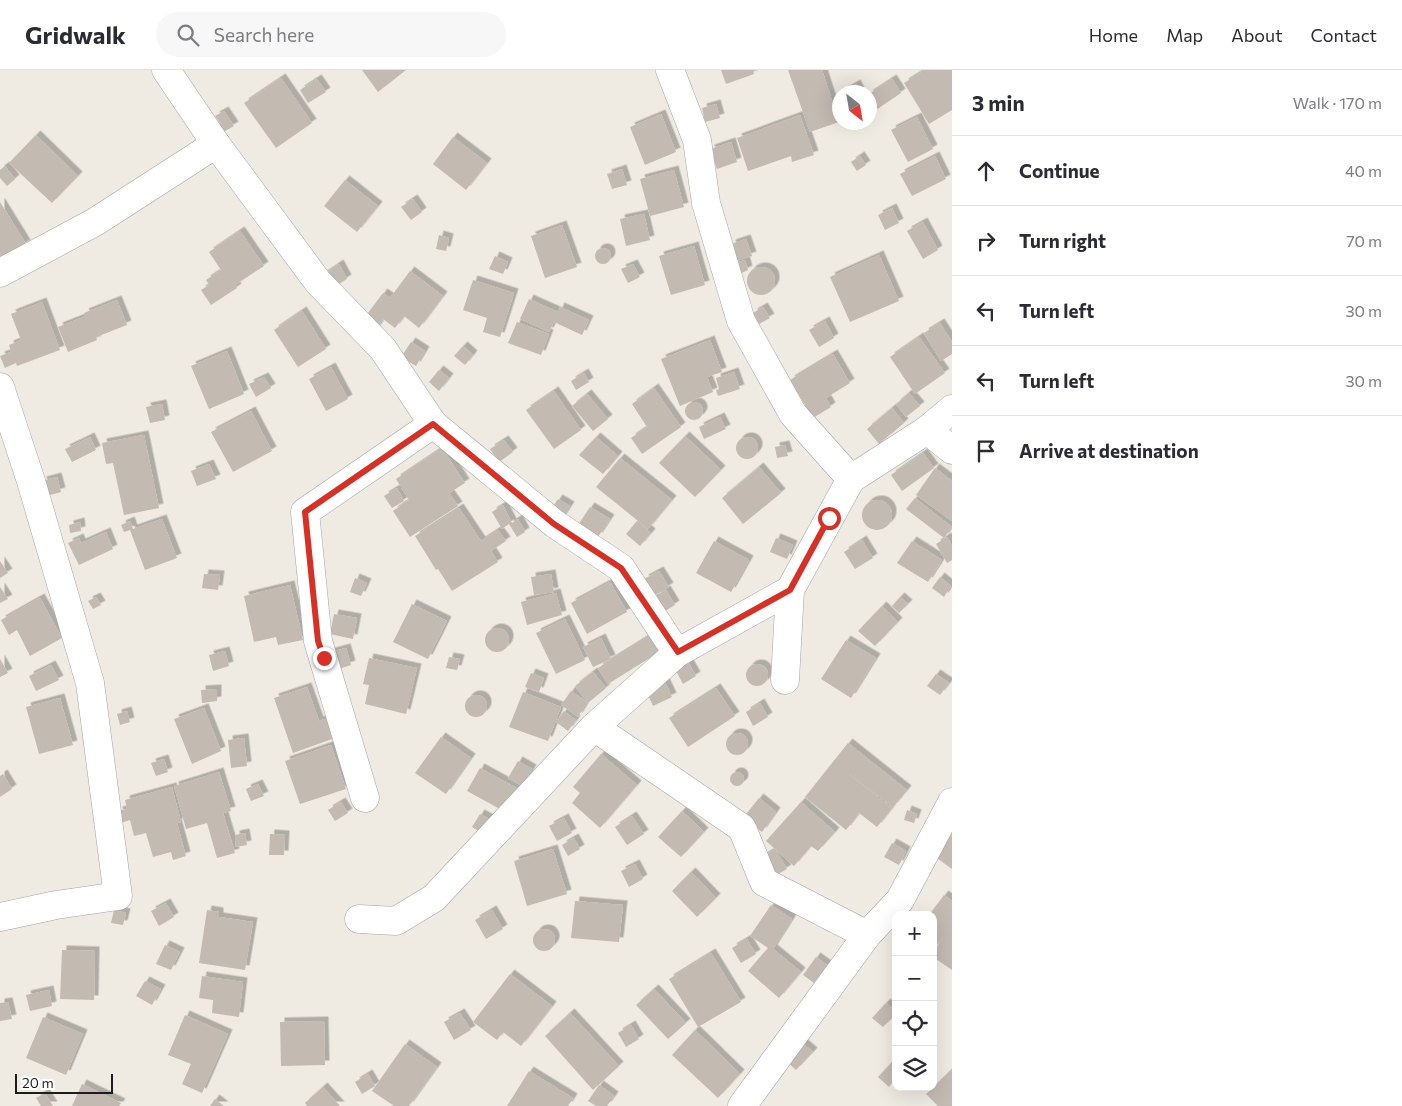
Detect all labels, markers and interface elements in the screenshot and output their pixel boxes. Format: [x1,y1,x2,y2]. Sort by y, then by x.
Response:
search box [156,12,506,57]
text: Gridwalk [25,20,126,49]
icon: search [174,21,202,49]
text: Search here [214,23,314,46]
text: Home [1089,24,1138,46]
text: Map [1166,24,1203,46]
text: About [1231,24,1283,46]
text: Contact [1311,24,1377,46]
north arrow [832,85,877,130]
text: 3 min [972,90,1025,115]
text: Walk · 170 m [1293,93,1382,112]
icon: ahead [972,157,1000,185]
text: Continue [1019,159,1099,182]
text: 40 m [1345,161,1382,180]
icon: right [972,227,1000,255]
text: Turn right [1019,229,1106,252]
text: 70 m [1346,231,1382,250]
icon: left [972,297,1000,325]
text: Turn left [1019,299,1094,322]
text: 30 m [1345,301,1382,320]
icon: left [972,367,1000,395]
text: Turn left [1019,369,1094,392]
text: 30 m [1345,371,1382,390]
icon: arrive [972,437,1000,465]
text: Arrive at destination [1019,439,1199,462]
route start [818,507,841,530]
route end [313,647,336,670]
map controls [892,911,937,1091]
button: + [892,911,937,956]
button: − [892,956,937,1001]
button: locate [892,1001,937,1046]
button: layers [892,1046,937,1091]
scale bar [15,1071,112,1094]
text: 20 m [22,1074,54,1091]

